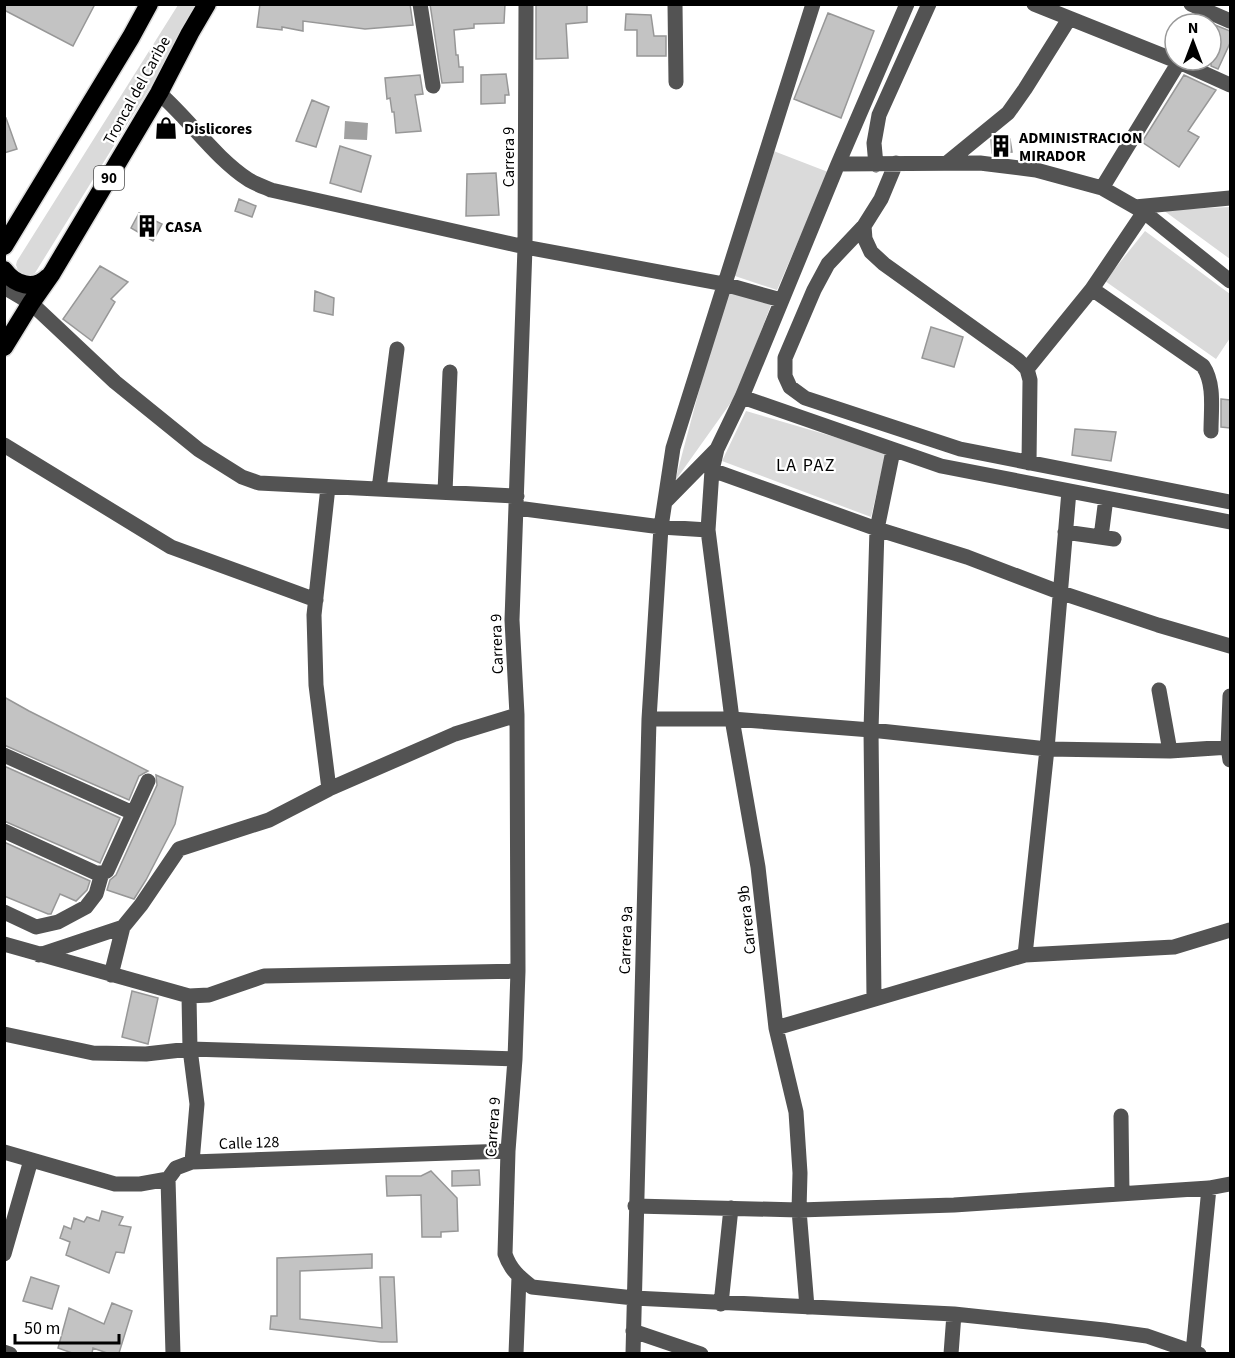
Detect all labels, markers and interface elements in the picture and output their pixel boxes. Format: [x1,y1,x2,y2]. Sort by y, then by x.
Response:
north arrow [1163,12,1223,72]
text: N [1188,17,1198,39]
street label: Troncal del Caribe [98,32,176,149]
shop icon: Dislicores [153,115,179,141]
place label: Dislicores [184,118,252,140]
street label: Carrera 9 [498,127,520,187]
place label: ADMINISTRACION MIRADOR [1018,127,1143,167]
building icon: ADMINISTRACION MIRADOR [988,133,1014,159]
road number: 90 [94,166,124,190]
building icon: CASA [134,213,160,239]
place label: CASA [165,216,202,238]
district label: LA PAZ [776,453,836,478]
street label: Carrera 9 [485,613,509,675]
street label: Carrera 9b [732,884,762,956]
street label: Carrera 9a [614,905,638,975]
street label: Carrera 9 [480,1096,506,1158]
street label: Calle 128 [218,1131,280,1155]
scale bar [15,1307,118,1345]
text: 50 m [24,1316,60,1341]

